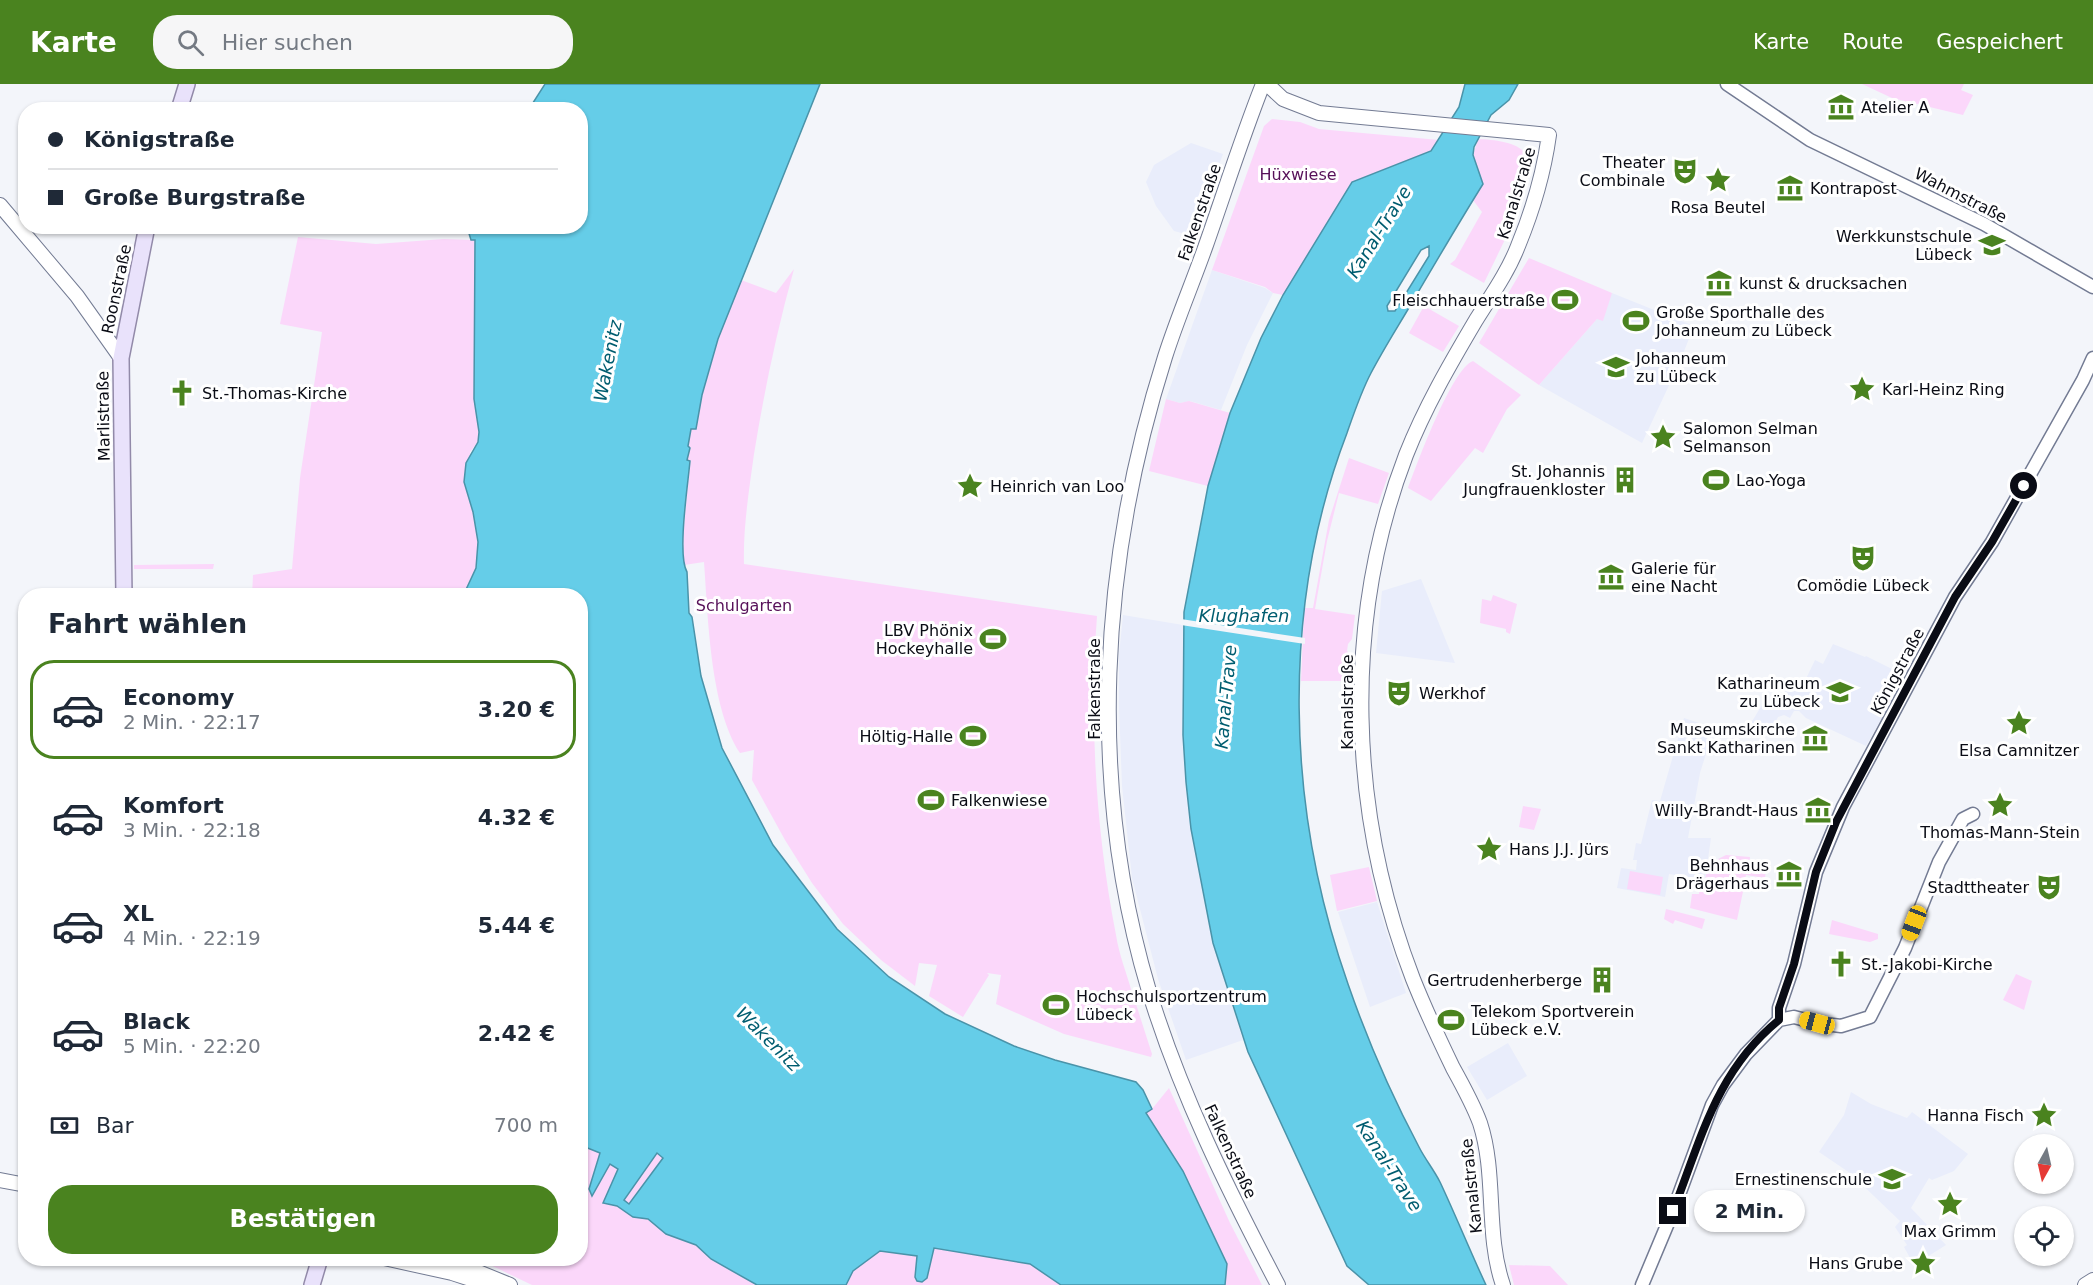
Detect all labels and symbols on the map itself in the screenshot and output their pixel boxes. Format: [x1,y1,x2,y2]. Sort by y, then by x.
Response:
museum icon: Atelier A [1826,92,1856,122]
place label: Atelier A [1861,98,1929,117]
street label: Kanalstraße [1493,145,1539,242]
place label: Theater Combinale [1580,153,1665,190]
theatre icon: Theater Combinale [1670,156,1700,186]
street label: Falkenstraße [1174,161,1225,263]
street label: Wahmstraße [1911,164,2010,227]
park label: Hüxwiese [1259,165,1337,184]
place icon: Rosa Beutel [1703,165,1733,195]
museum icon: Kontrapost [1775,173,1805,203]
place label: Kontrapost [1810,179,1897,198]
water label: Kanal-Trave [1342,182,1415,282]
place label: Rosa Beutel [1671,198,1765,217]
place label: Werkkunstschule Lübeck [1836,227,1973,264]
school or university icon: Werkkunstschule Lübeck [1977,230,2007,260]
street label: Roonstraße [98,243,135,336]
museum icon: kunst & drucksachen [1704,268,1734,298]
place label: kunst & drucksachen [1739,274,1907,293]
sports icon: Fleischhauerstraße [1550,285,1580,315]
place label: Fleischhauerstraße [1392,291,1545,310]
place label: Große Sporthalle des Johanneum zu Lübeck [1655,303,1833,340]
sports icon: Große Sporthalle des Johanneum zu Lübeck [1621,306,1651,336]
water label: Wakenitz [589,318,626,403]
place label: Johanneum zu Lübeck [1635,349,1726,386]
school or university icon: Johanneum zu Lübeck [1601,352,1631,382]
street label: Marlistraße [93,371,114,461]
place icon: Karl-Heinz Ring [1847,374,1877,404]
church icon: St.-Thomas-Kirche [167,378,197,408]
place label: Karl-Heinz Ring [1882,380,2005,399]
place label: St.-Thomas-Kirche [202,384,347,403]
place label: Salomon Selman Selmanson [1683,419,1818,456]
place icon: Salomon Selman Selmanson [1648,422,1678,452]
place label: St. Johannis Jungfrauenkloster [1462,462,1605,499]
building icon: St. Johannis Jungfrauenkloster [1610,465,1640,495]
sports icon: Lao-Yoga [1701,465,1731,495]
place icon: Heinrich van Loo [955,471,985,501]
place label: Lao-Yoga [1736,471,1806,490]
route start [2010,472,2037,499]
place label: Heinrich van Loo [990,477,1124,496]
theatre icon: Comödie Lübeck [1848,543,1878,573]
place label: Galerie für eine Nacht [1631,559,1717,596]
museum icon: Galerie für eine Nacht [1596,562,1626,592]
place label: Comödie Lübeck [1797,576,1930,595]
park label: Schulgarten [696,596,792,615]
water label: Klughafen [1199,605,1289,626]
place label: LBV Phönix Hockeyhalle [876,621,973,658]
sports icon: LBV Phönix Hockeyhalle [978,624,1008,654]
street label: Königstraße [1867,625,1928,718]
street label: Falkenstraße [1085,638,1104,740]
water label: Kanal-Trave [1210,644,1241,750]
street label: Kanalstraße [1338,654,1357,750]
place label: Katharineum zu Lübeck [1717,674,1821,711]
school or university icon: Katharineum zu Lübeck [1825,677,1855,707]
theatre icon: Werkhof [1384,678,1414,708]
place label: Werkhof [1419,684,1486,703]
place icon: Elsa Camnitzer [2004,708,2034,738]
place label: Museumskirche Sankt Katharinen [1657,720,1795,757]
sports icon: Höltig-Halle [958,721,988,751]
museum icon: Museumskirche Sankt Katharinen [1800,723,1830,753]
place label: Höltig-Halle [860,727,953,746]
place label: Elsa Camnitzer [1959,741,2079,760]
sports icon: Falkenwiese [916,785,946,815]
place icon: Thomas-Mann-Stein [1985,790,2015,820]
place label: Falkenwiese [951,791,1047,810]
museum icon: Willy-Brandt-Haus [1803,795,1833,825]
place label: Willy-Brandt-Haus [1655,801,1798,820]
place label: Thomas-Mann-Stein [1919,823,2080,842]
place icon: Hans J.J. Jürs [1474,834,1504,864]
place label: Hans J.J. Jürs [1509,840,1609,859]
place label: Behnhaus Drägerhaus [1676,856,1769,893]
museum icon: Behnhaus Drägerhaus [1774,859,1804,889]
theatre icon: Stadttheater [2034,872,2064,902]
place label: Stadttheater [1928,878,2029,897]
car [1899,903,1929,943]
church icon: St.-Jakobi-Kirche [1826,949,1856,979]
place label: St.-Jakobi-Kirche [1861,955,1993,974]
building icon: Gertrudenherberge [1587,965,1617,995]
place label: Gertrudenherberge [1427,971,1582,990]
place label: Hochschulsportzentrum Lübeck [1076,987,1267,1024]
sports icon: Hochschulsportzentrum Lübeck [1041,990,1071,1020]
water label: Wakenitz [732,1002,805,1076]
place label: Telekom Sportverein Lübeck e.V. [1470,1002,1634,1039]
sports icon: Telekom Sportverein Lübeck e.V. [1436,1005,1466,1035]
car [1797,1010,1837,1036]
place icon: Hanna Fisch [2029,1100,2059,1130]
street label: Falkenstraße [1200,1101,1261,1201]
place label: Hanna Fisch [1927,1106,2024,1125]
water label: Kanal-Trave [1352,1116,1427,1215]
north arrow [2014,1134,2074,1194]
street label: Kanalstraße [1457,1138,1486,1234]
school or university icon: Ernestinenschule [1877,1164,1907,1194]
place label: Ernestinenschule [1735,1170,1872,1189]
place icon: Max Grimm [1935,1189,1965,1219]
callout: 2 Min. [1694,1190,1805,1232]
route end [1659,1197,1686,1224]
place label: Max Grimm [1904,1222,1996,1241]
place icon: Hans Grube [1908,1248,1938,1278]
place label: Hans Grube [1808,1254,1903,1273]

